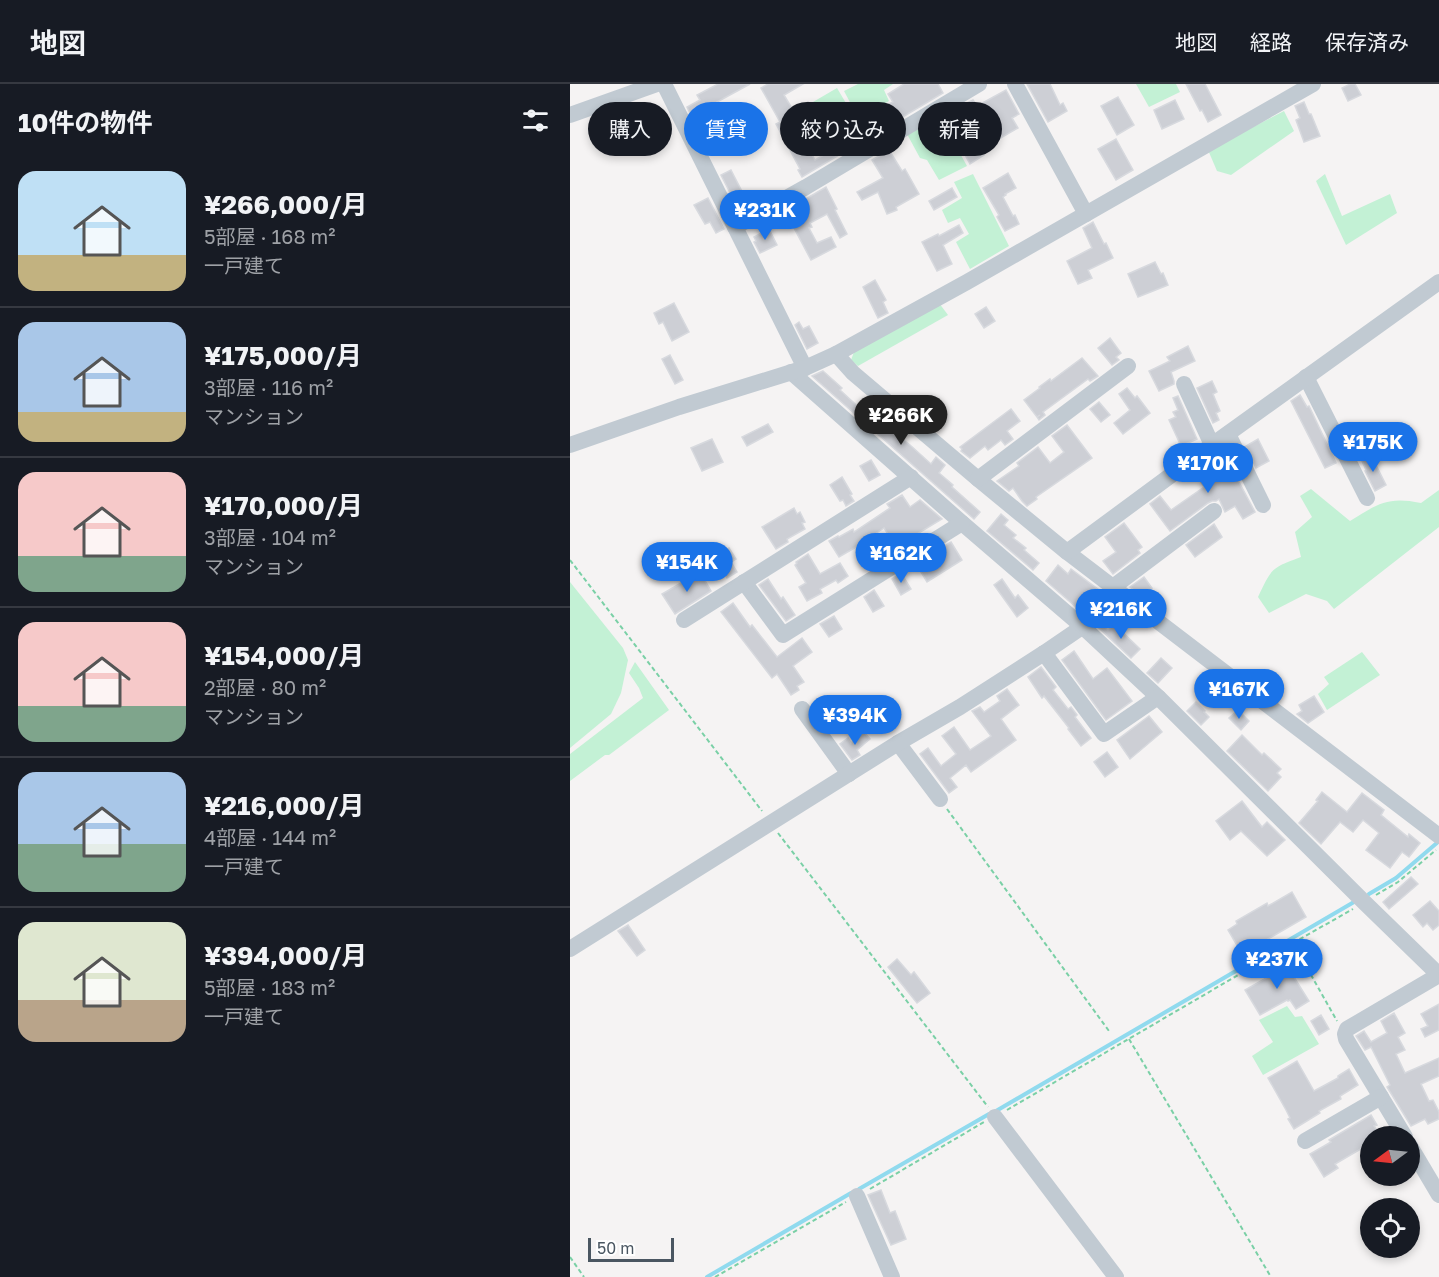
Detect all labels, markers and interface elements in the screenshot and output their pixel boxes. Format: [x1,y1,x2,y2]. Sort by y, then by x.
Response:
text: 地図 [30,26,86,59]
text: 地図 [1175,29,1217,55]
text: 経路 [1250,29,1292,55]
text: 保存済み [1325,29,1409,55]
chip: 購入 [588,102,672,156]
chip: 賃貸 [684,102,768,156]
chip: 絞り込み [780,102,906,156]
chip: 新着 [918,102,1002,156]
icon: filters [519,104,552,137]
text: 10件の物件 [18,107,152,138]
text: ¥266,000/月 [204,189,368,220]
pin: ¥231K [723,190,807,241]
icon: home [66,195,138,267]
text: ¥231K [734,197,796,221]
text: 5部屋 · 168 m² [204,224,336,248]
text: 一戸建て [204,253,284,277]
text: ¥175,000/月 [204,340,362,371]
icon: home [66,346,138,418]
text: 3部屋 · 116 m² [204,375,333,399]
pin: ¥266K [859,395,943,446]
text: ¥266K [868,402,934,426]
text: マンション [204,404,304,428]
pin: ¥175K [1331,422,1415,473]
text: ¥175K [1342,429,1404,453]
pin: ¥170K [1166,443,1250,494]
text: ¥170K [1177,450,1239,474]
text: ¥170,000/月 [204,490,363,521]
icon: home [66,496,138,568]
text: 3部屋 · 104 m² [204,525,336,549]
pin: ¥162K [859,533,943,584]
text: ¥162K [870,540,932,564]
pin: ¥154K [645,542,729,593]
text: ¥154K [656,549,718,573]
text: マンション [204,554,304,578]
pin: ¥216K [1079,589,1163,640]
text: ¥216K [1090,596,1152,620]
text: ¥154,000/月 [204,640,364,671]
icon: home [66,646,138,718]
pin: ¥167K [1197,669,1281,720]
text: 2部屋 · 80 m² [204,675,326,699]
text: ¥167K [1208,676,1270,700]
pin: ¥394K [813,695,897,746]
text: ¥394K [822,702,888,726]
text: マンション [204,704,304,728]
text: ¥216,000/月 [204,790,364,821]
icon: home [66,796,138,868]
text: 4部屋 · 144 m² [204,825,336,849]
text: 一戸建て [204,854,284,878]
pin: ¥237K [1235,939,1319,990]
text: ¥394,000/月 [204,940,367,971]
icon: home [66,946,138,1018]
text: ¥237K [1246,946,1309,970]
text: 5部屋 · 183 m² [204,975,335,999]
text: 一戸建て [204,1004,284,1028]
north arrow [1360,1126,1420,1186]
map controls [1360,1126,1420,1258]
button: locate [1360,1198,1420,1258]
scale bar [588,1235,674,1262]
text: 50 m [597,1238,634,1258]

